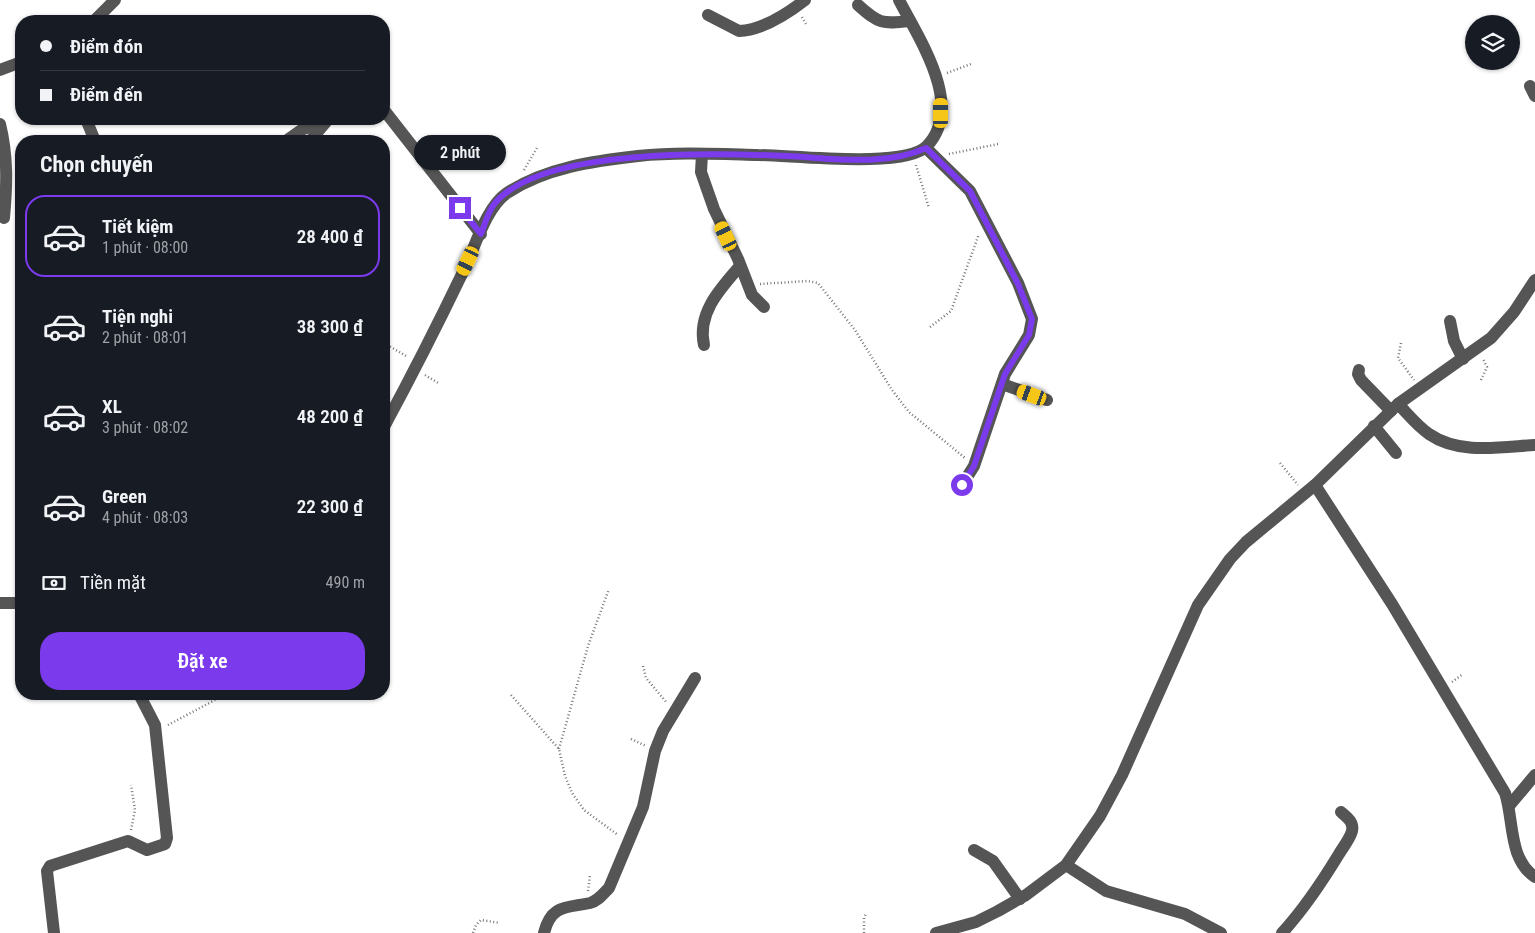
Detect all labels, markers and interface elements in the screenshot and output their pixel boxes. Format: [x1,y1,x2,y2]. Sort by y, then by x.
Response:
map controls [1465,15,1520,70]
button: layers [1465,15,1520,70]
text: Điểm đón [70,35,143,58]
text: Điểm đến [70,83,142,106]
car [933,98,948,128]
callout: 2 phút [414,136,506,170]
text: 2 phút [440,143,480,162]
text: Chọn chuyến [40,152,153,177]
route end [449,197,471,219]
icon: car [42,214,87,259]
text: Tiết kiệm [102,215,173,238]
car [712,219,739,253]
text: 28 400 ₫ [297,225,363,248]
text: 1 phút · 08:00 [102,238,188,257]
car [454,244,481,278]
icon: car [42,304,87,349]
text: Tiện nghi [102,305,173,328]
text: 38 300 ₫ [297,315,363,338]
text: 2 phút · 08:01 [102,328,188,347]
car [1015,383,1048,407]
icon: car [42,394,87,439]
text: XL [102,395,122,418]
text: 48 200 ₫ [297,405,363,428]
text: 3 phút · 08:02 [102,418,188,437]
route start [951,474,973,496]
icon: car [42,484,87,529]
text: Green [102,485,147,508]
text: 22 300 ₫ [297,495,363,518]
text: 4 phút · 08:03 [102,508,188,527]
icon: cash [40,569,68,597]
text: Tiền mặt [80,571,146,594]
text: 490 m [326,573,365,592]
button: Đặt xe [40,632,365,690]

